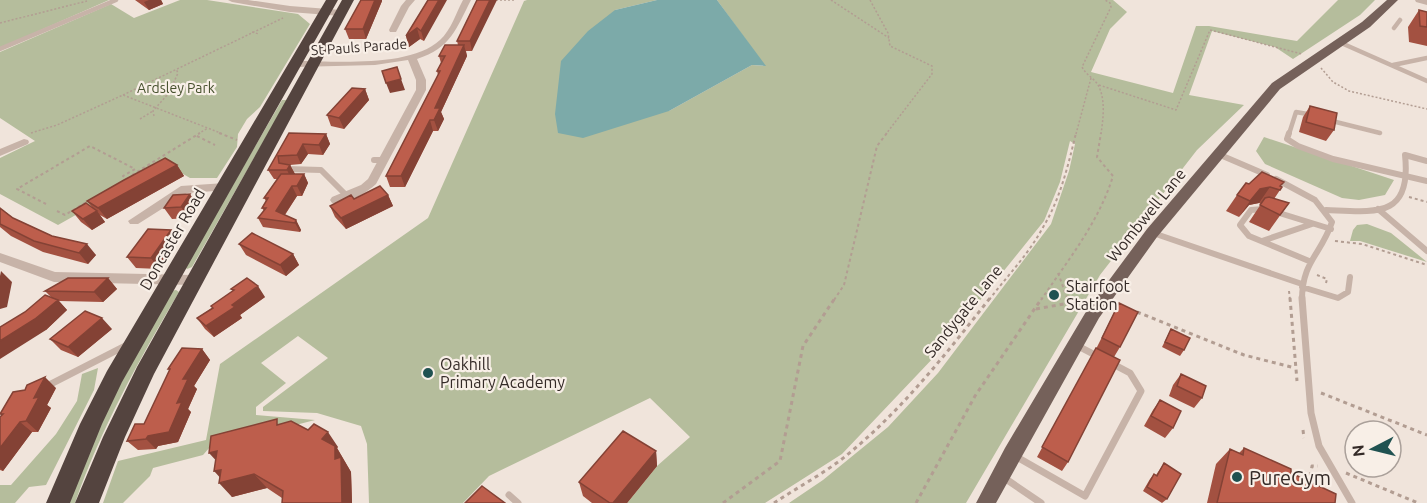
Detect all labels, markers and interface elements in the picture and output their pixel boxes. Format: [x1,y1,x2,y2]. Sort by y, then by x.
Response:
street label: St Pauls Parade [310,36,408,58]
park label: Ardsley Park [137,80,215,96]
street label: Wombwell Lane [1103,165,1189,265]
street label: Doncaster Road [136,185,208,293]
street label: Sandygate Lane [920,261,1006,361]
place label: Stairfoot Station [1066,277,1131,313]
marker: Stairfoot Station [1047,288,1061,302]
place label: Oakhill Primary Academy [440,355,565,391]
marker: Oakhill Primary Academy [421,366,435,380]
north arrow [1343,419,1403,479]
text: N [1348,444,1368,458]
place label: PureGym [1249,466,1331,489]
marker: PureGym [1230,470,1244,484]

